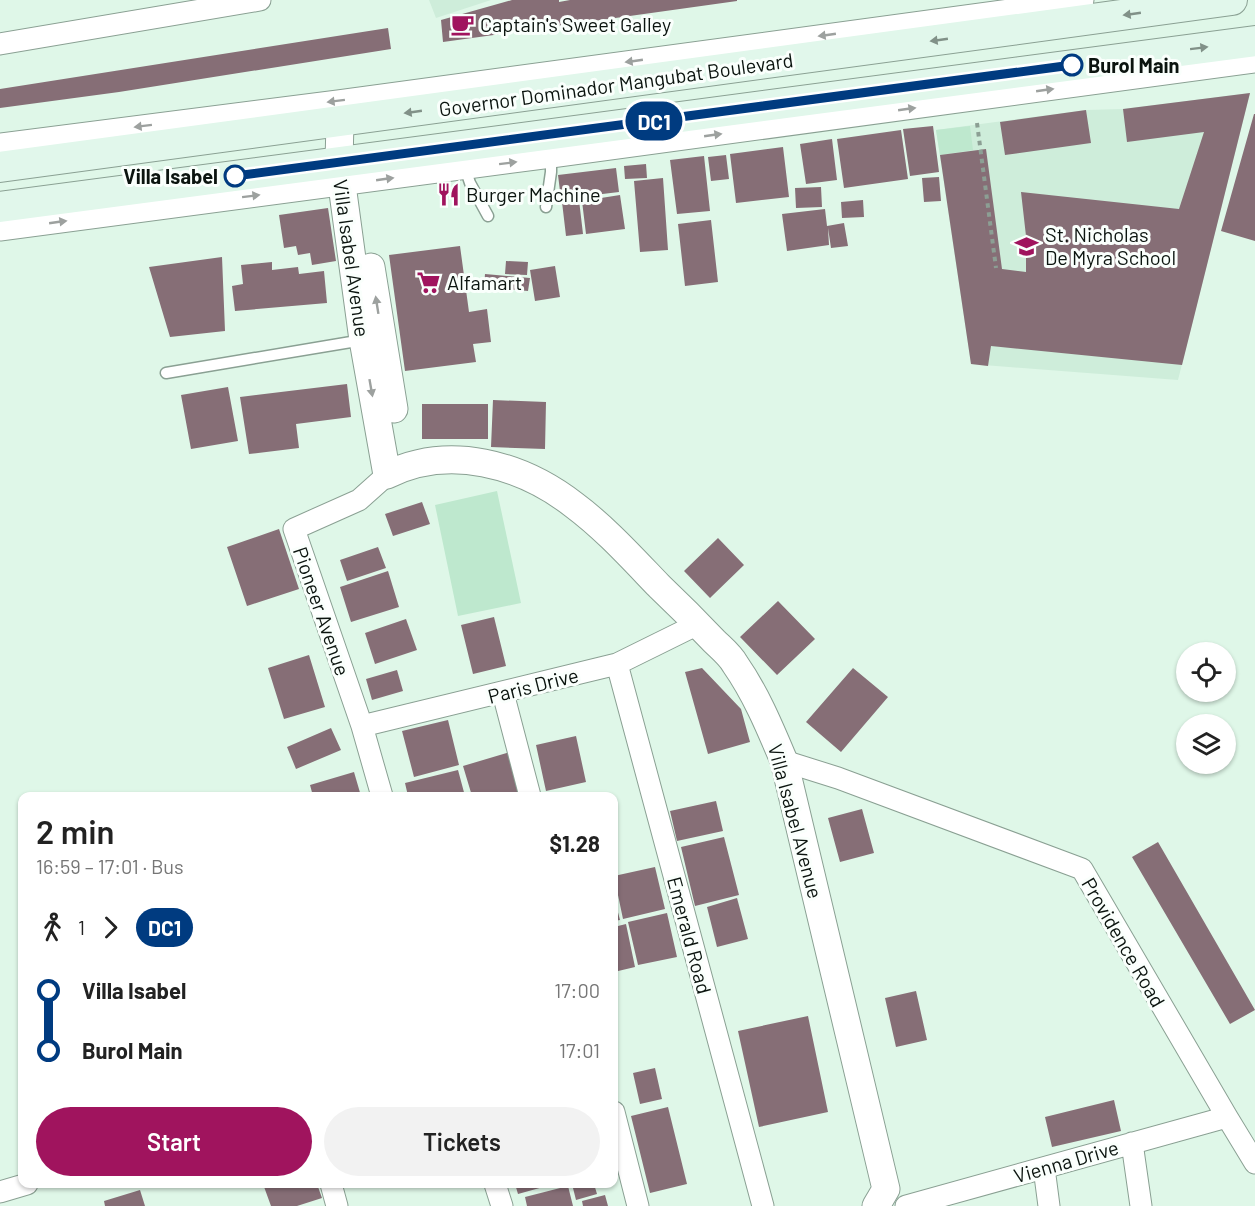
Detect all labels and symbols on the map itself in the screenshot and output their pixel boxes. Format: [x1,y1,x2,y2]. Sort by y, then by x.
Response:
one-way arrow [1123,9,1142,18]
cafe icon: Captain's Sweet Galley [449,11,475,37]
place label: Captain's Sweet Galley [480,12,671,36]
one-way arrow [817,30,836,39]
one-way arrow [930,36,949,45]
one-way arrow [1190,44,1209,53]
street label: Governor Dominador Mangubat Boulevard [437,47,795,121]
place label: Burol Main [1088,53,1180,77]
marker: Burol Main [1061,54,1083,76]
one-way arrow [624,56,643,65]
one-way arrow [1035,86,1054,95]
one-way arrow [327,97,346,106]
line badge: DC1 [620,102,688,140]
one-way arrow [897,105,916,114]
one-way arrow [403,107,422,116]
one-way arrow [133,121,152,130]
one-way arrow [704,131,723,140]
one-way arrow [499,158,518,168]
place label: Villa Isabel [123,164,218,188]
marker: Villa Isabel [224,165,246,187]
one-way arrow [376,174,395,184]
street label: Villa Isabel Avenue [329,178,375,338]
restaurant icon: Burger Machine [435,181,461,207]
place label: Burger Machine [466,182,601,206]
one-way arrow [242,191,261,201]
one-way arrow [49,218,68,227]
place label: St. Nicholas De Myra School [1045,222,1176,269]
school or university icon: St. Nicholas De Myra School [1014,233,1040,259]
supermarket icon: Alfamart [416,269,442,295]
place label: Alfamart [447,270,522,294]
one-way arrow [373,296,382,315]
one-way arrow [367,379,376,398]
street label: Pioneer Avenue [289,543,355,679]
street label: Paris Drive [485,662,581,708]
street label: Villa Isabel Avenue [764,741,828,901]
street label: Providence Road [1077,873,1171,1011]
street label: Emerald Road [663,874,717,996]
street label: Vienna Drive [1011,1135,1121,1187]

